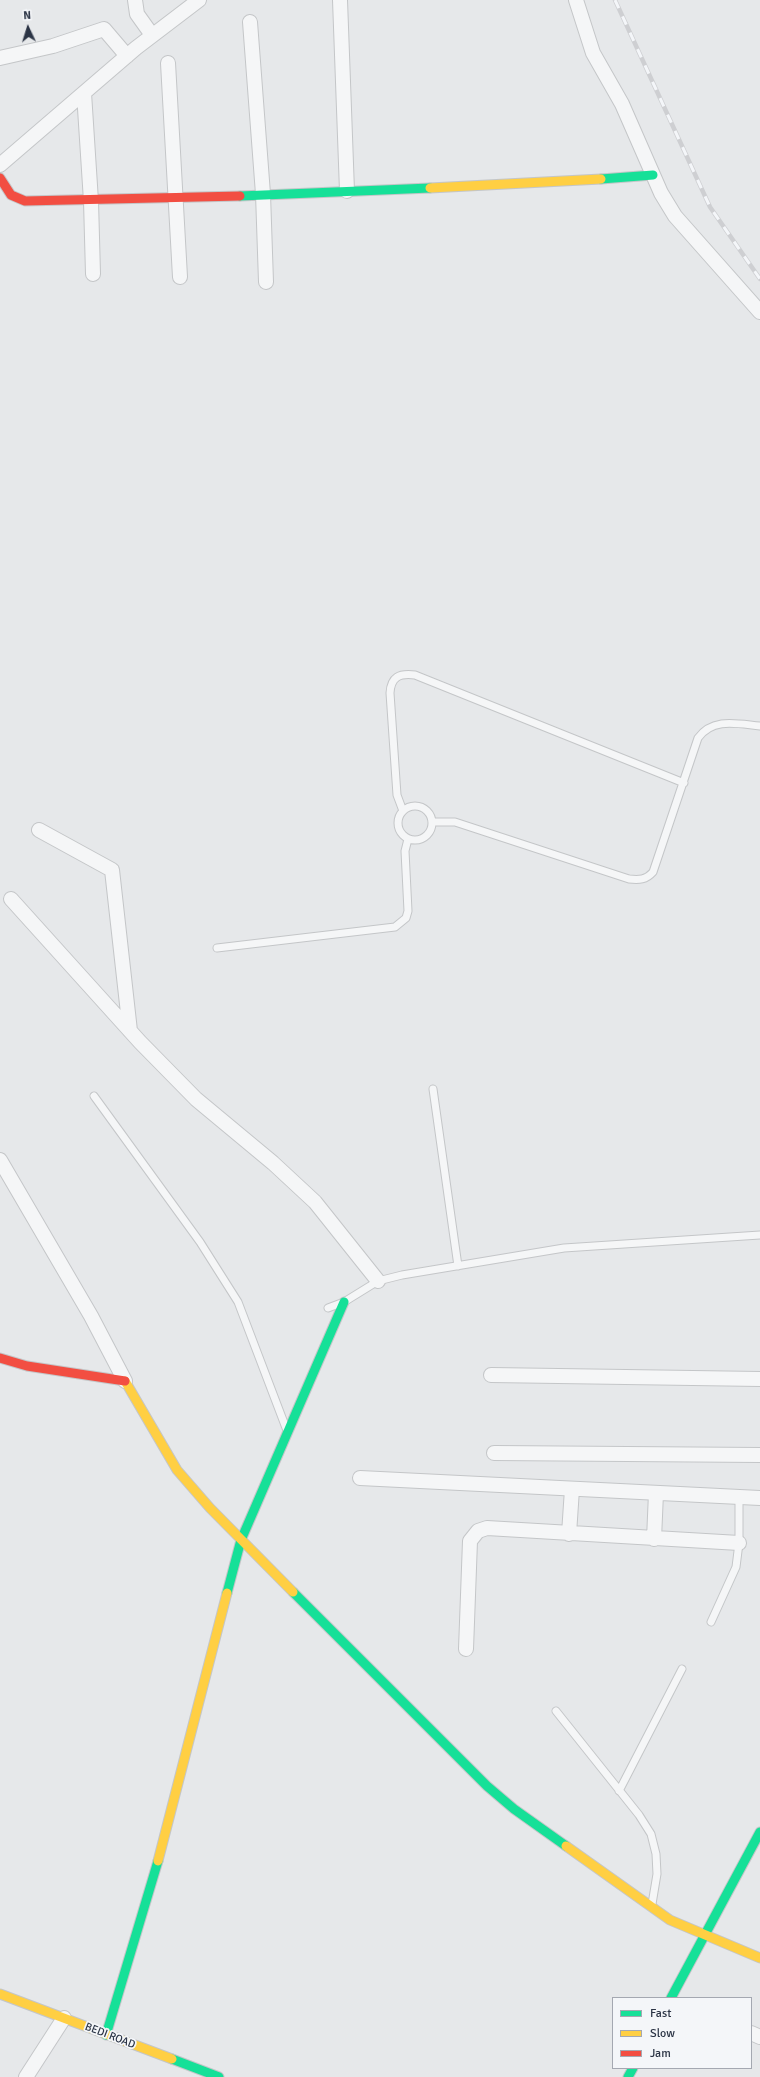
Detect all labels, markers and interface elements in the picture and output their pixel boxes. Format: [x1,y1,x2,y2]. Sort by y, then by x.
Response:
north arrow [8,8,48,48]
text: N [23,9,31,22]
legend [612,1997,752,2069]
text: Fast [650,2006,671,2021]
street label: BEDI ROAD [83,2020,137,2052]
text: Slow [650,2026,675,2041]
text: Jam [650,2046,671,2061]

